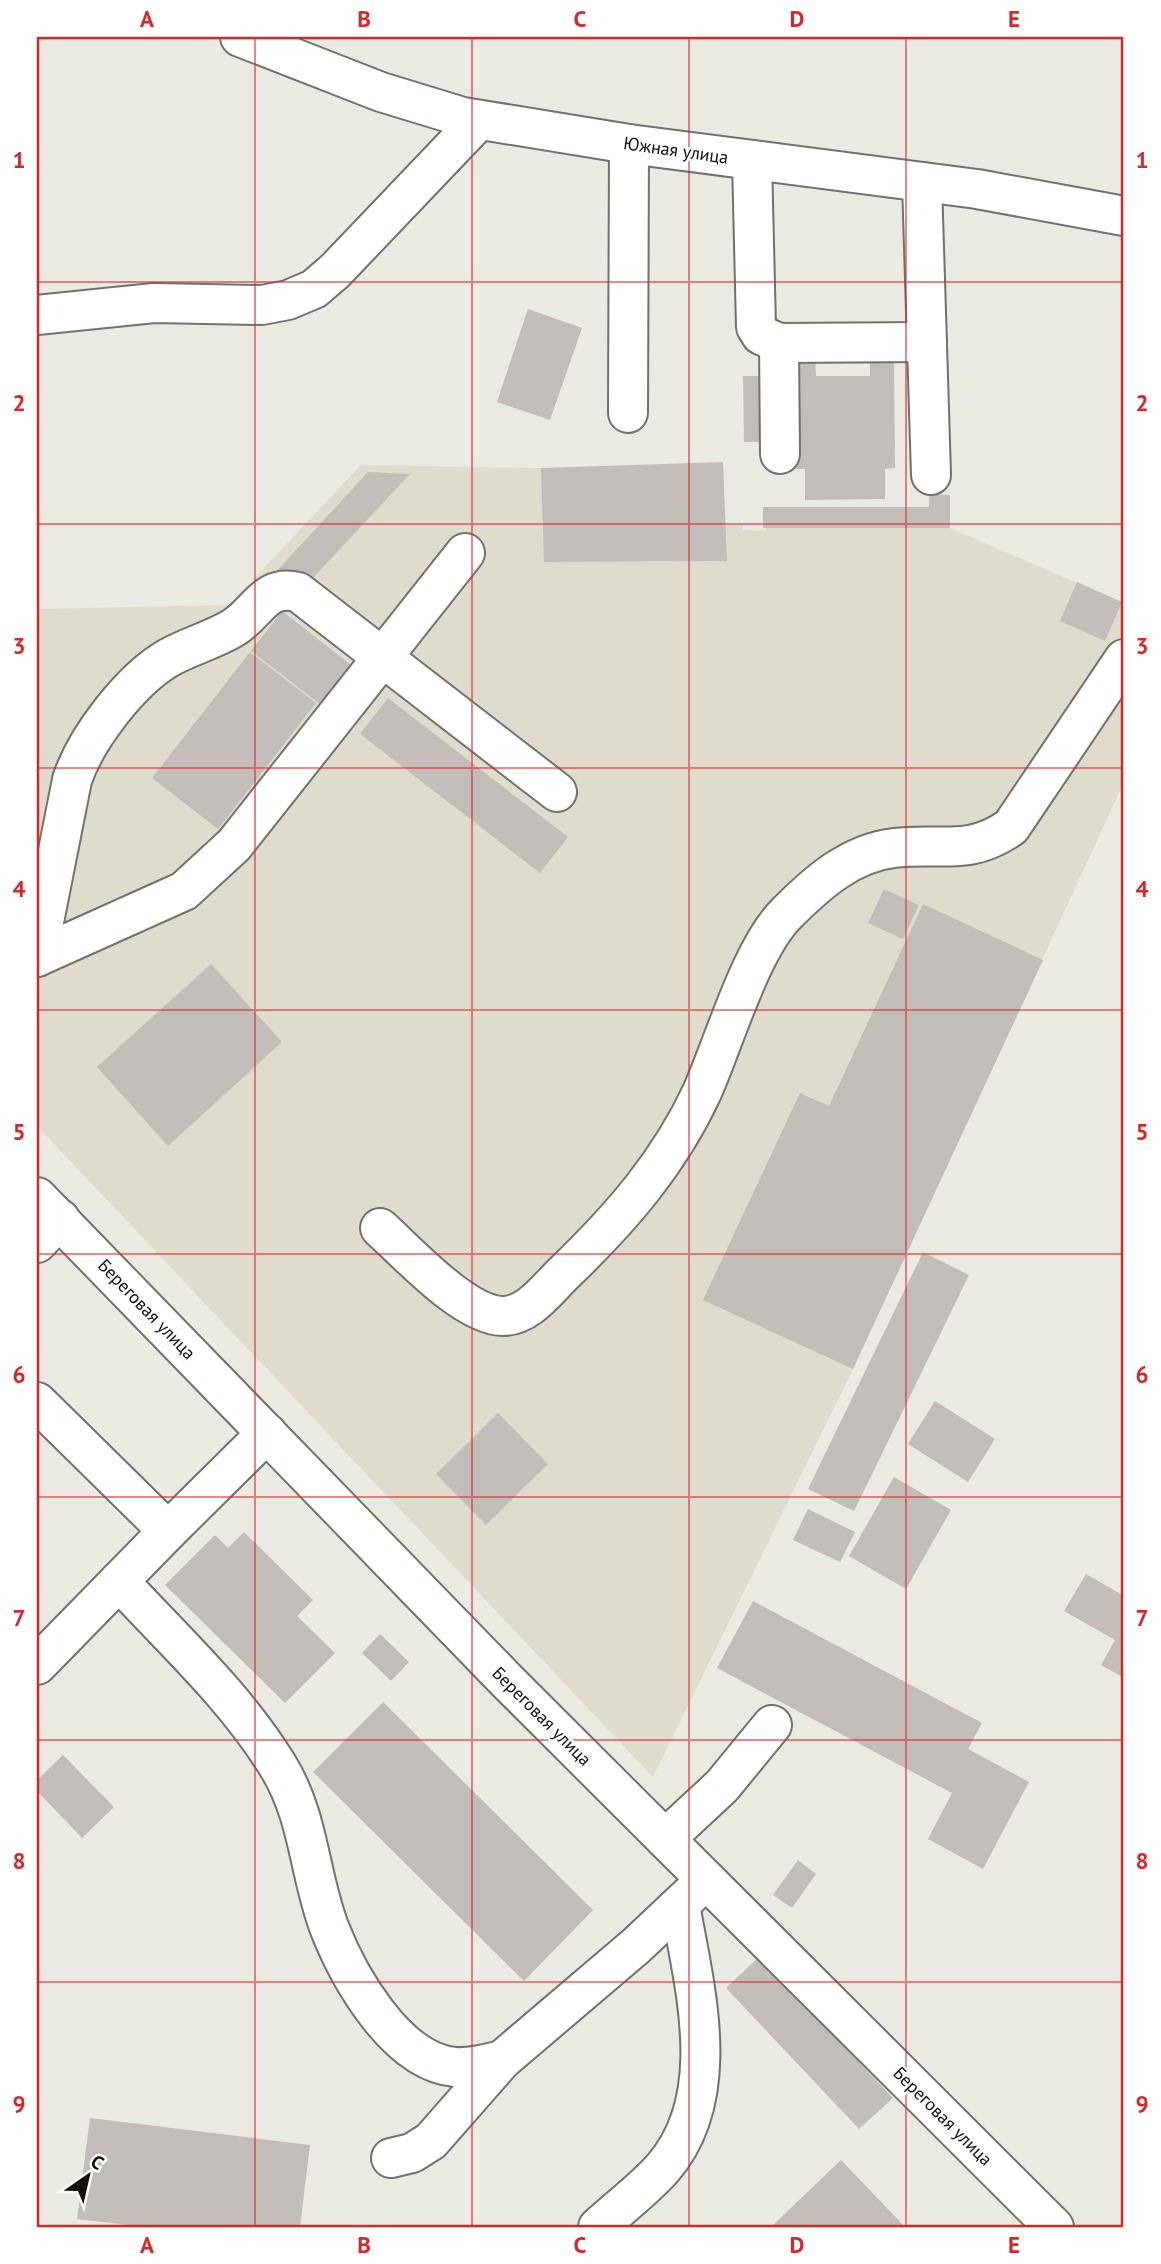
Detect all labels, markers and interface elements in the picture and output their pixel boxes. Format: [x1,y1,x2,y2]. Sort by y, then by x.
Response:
text: A [140,4,154,33]
text: B [357,4,371,33]
text: C [574,4,587,33]
text: D [790,4,804,33]
text: E [1008,4,1020,33]
street label: Южная улица [622,131,730,169]
text: 1 [12,145,26,174]
text: 1 [1135,145,1149,174]
text: 2 [12,388,26,417]
text: 2 [1135,388,1149,417]
text: 3 [12,631,26,660]
text: 3 [1135,631,1149,660]
text: 4 [12,874,26,903]
text: 4 [1135,874,1149,903]
text: 5 [12,1117,26,1146]
text: 5 [1135,1117,1149,1146]
street label: Береговая улица [93,1254,201,1364]
text: 6 [12,1360,26,1389]
text: 6 [1135,1360,1149,1389]
text: 7 [12,1603,26,1632]
text: 7 [1135,1603,1149,1632]
street label: Береговая улица [488,1662,596,1770]
text: 8 [12,1846,26,1875]
text: 8 [1135,1846,1149,1875]
street label: Береговая улица [889,2062,997,2170]
text: 9 [12,2089,26,2118]
text: 9 [1135,2089,1149,2118]
north arrow [52,2142,122,2212]
text: С [86,2149,109,2175]
text: A [140,2230,154,2259]
text: B [357,2230,371,2259]
text: C [574,2230,587,2259]
text: D [790,2230,804,2259]
text: E [1008,2230,1020,2259]

